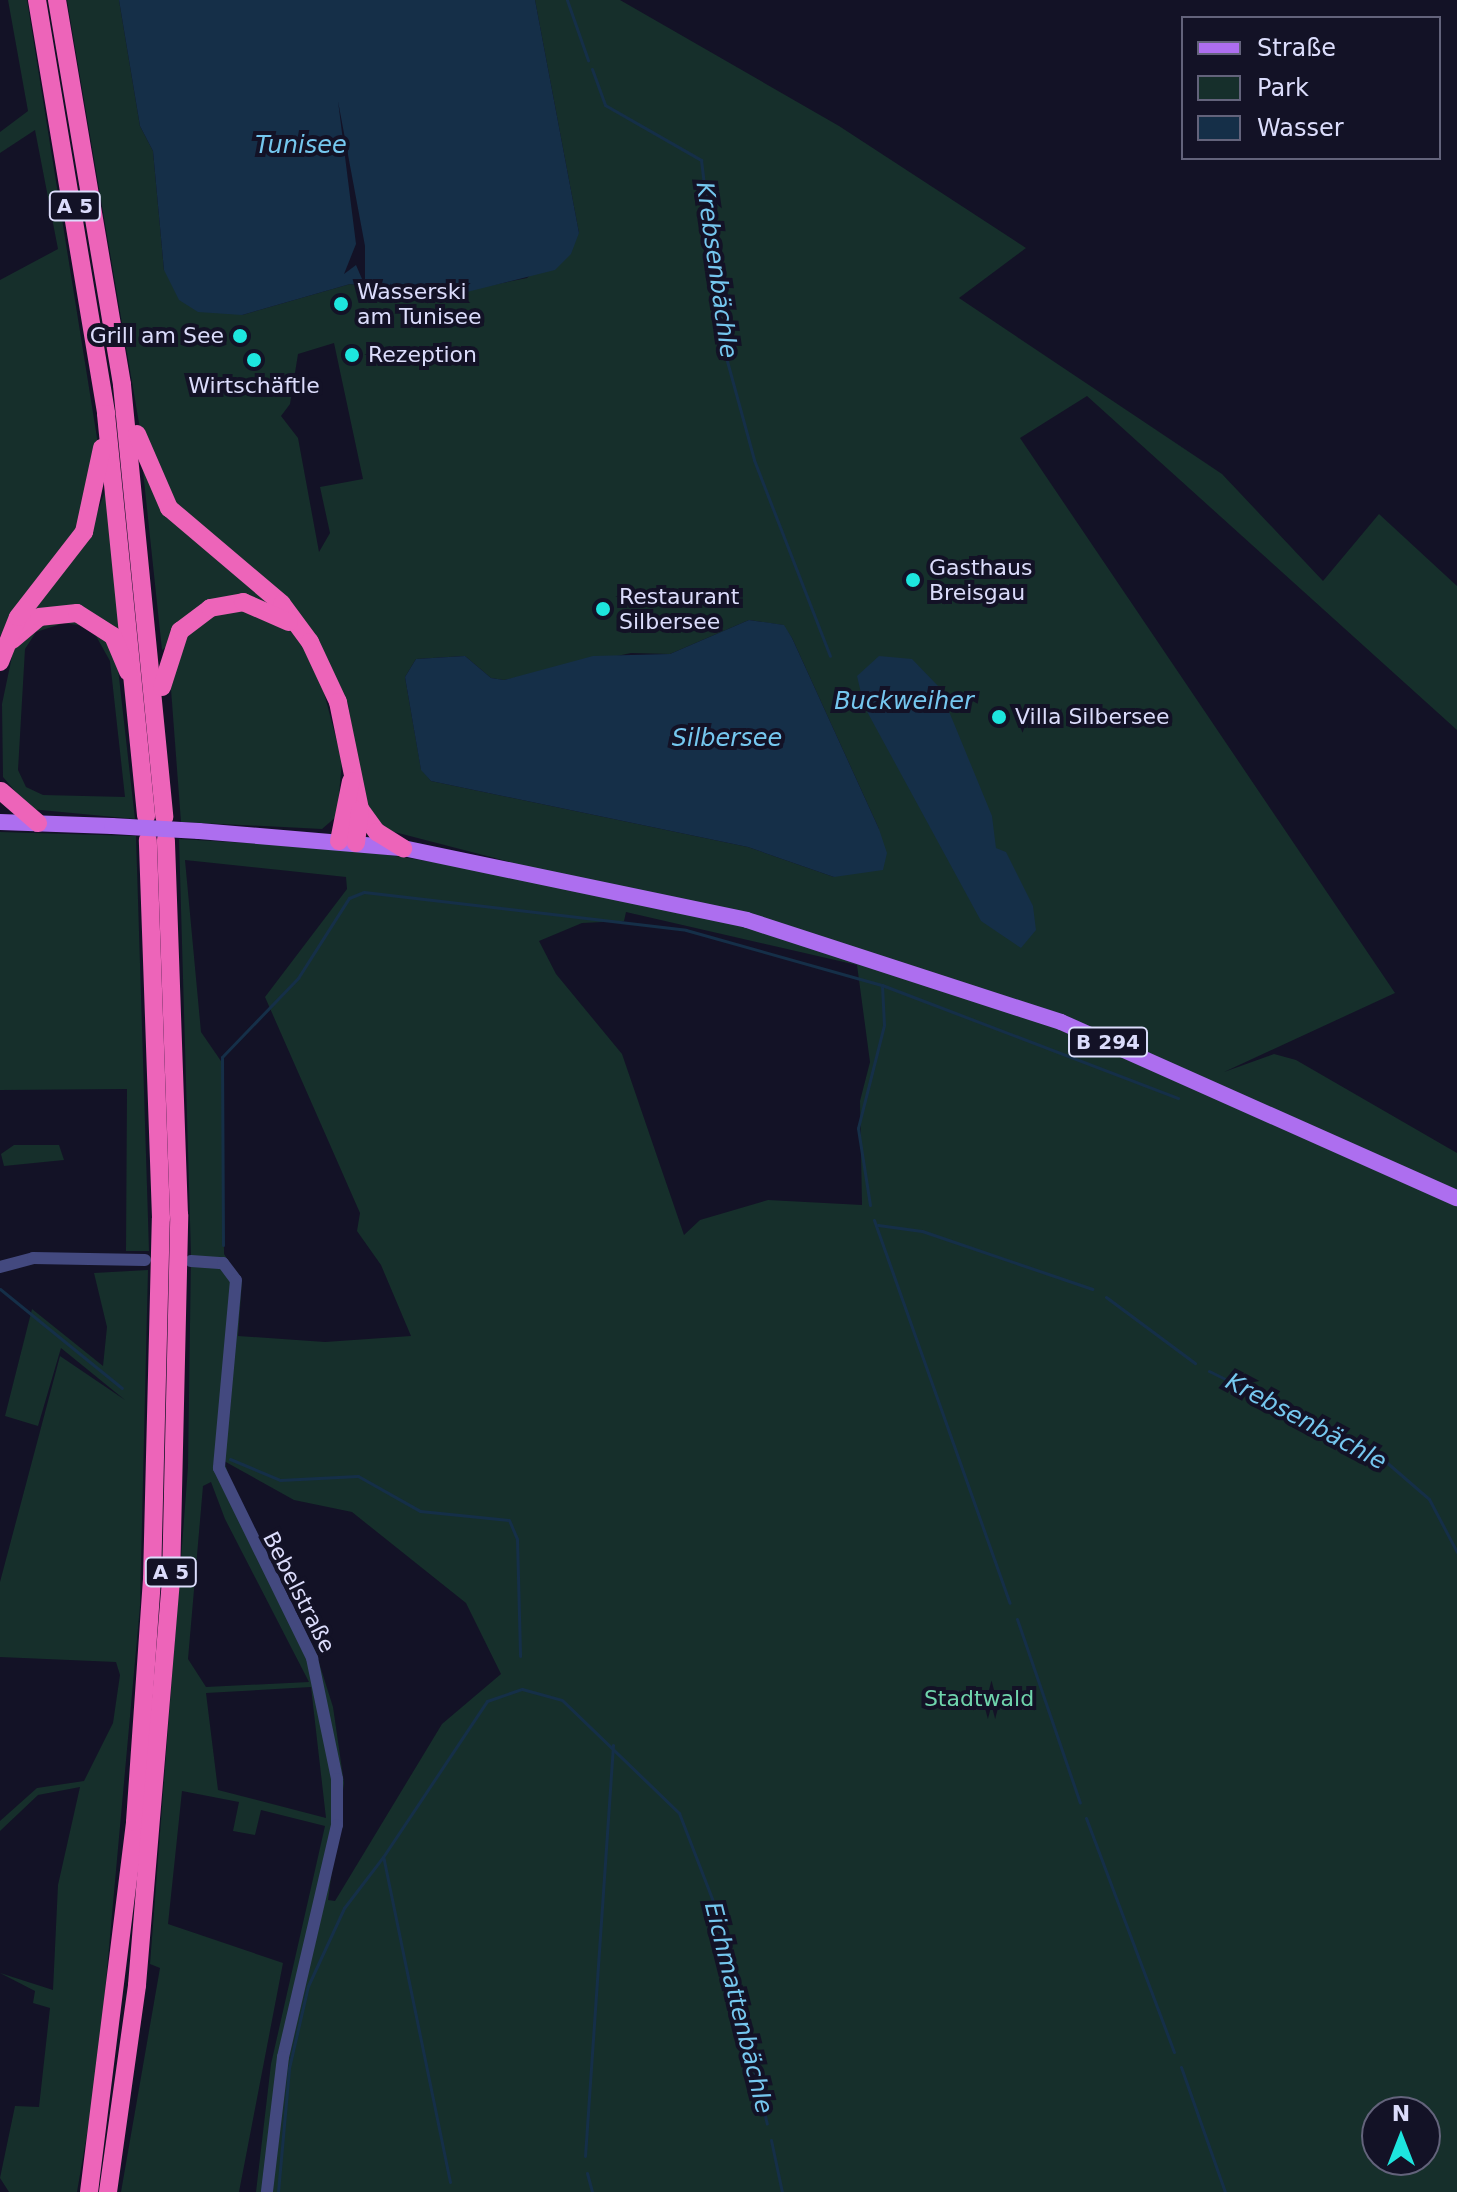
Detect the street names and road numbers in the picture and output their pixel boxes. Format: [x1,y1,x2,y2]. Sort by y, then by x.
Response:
road number: A 5 [47,190,103,222]
road number: B 294 [1068,1026,1148,1058]
street label: Bebelstraße [257,1527,341,1657]
road number: A 5 [143,1556,199,1588]

